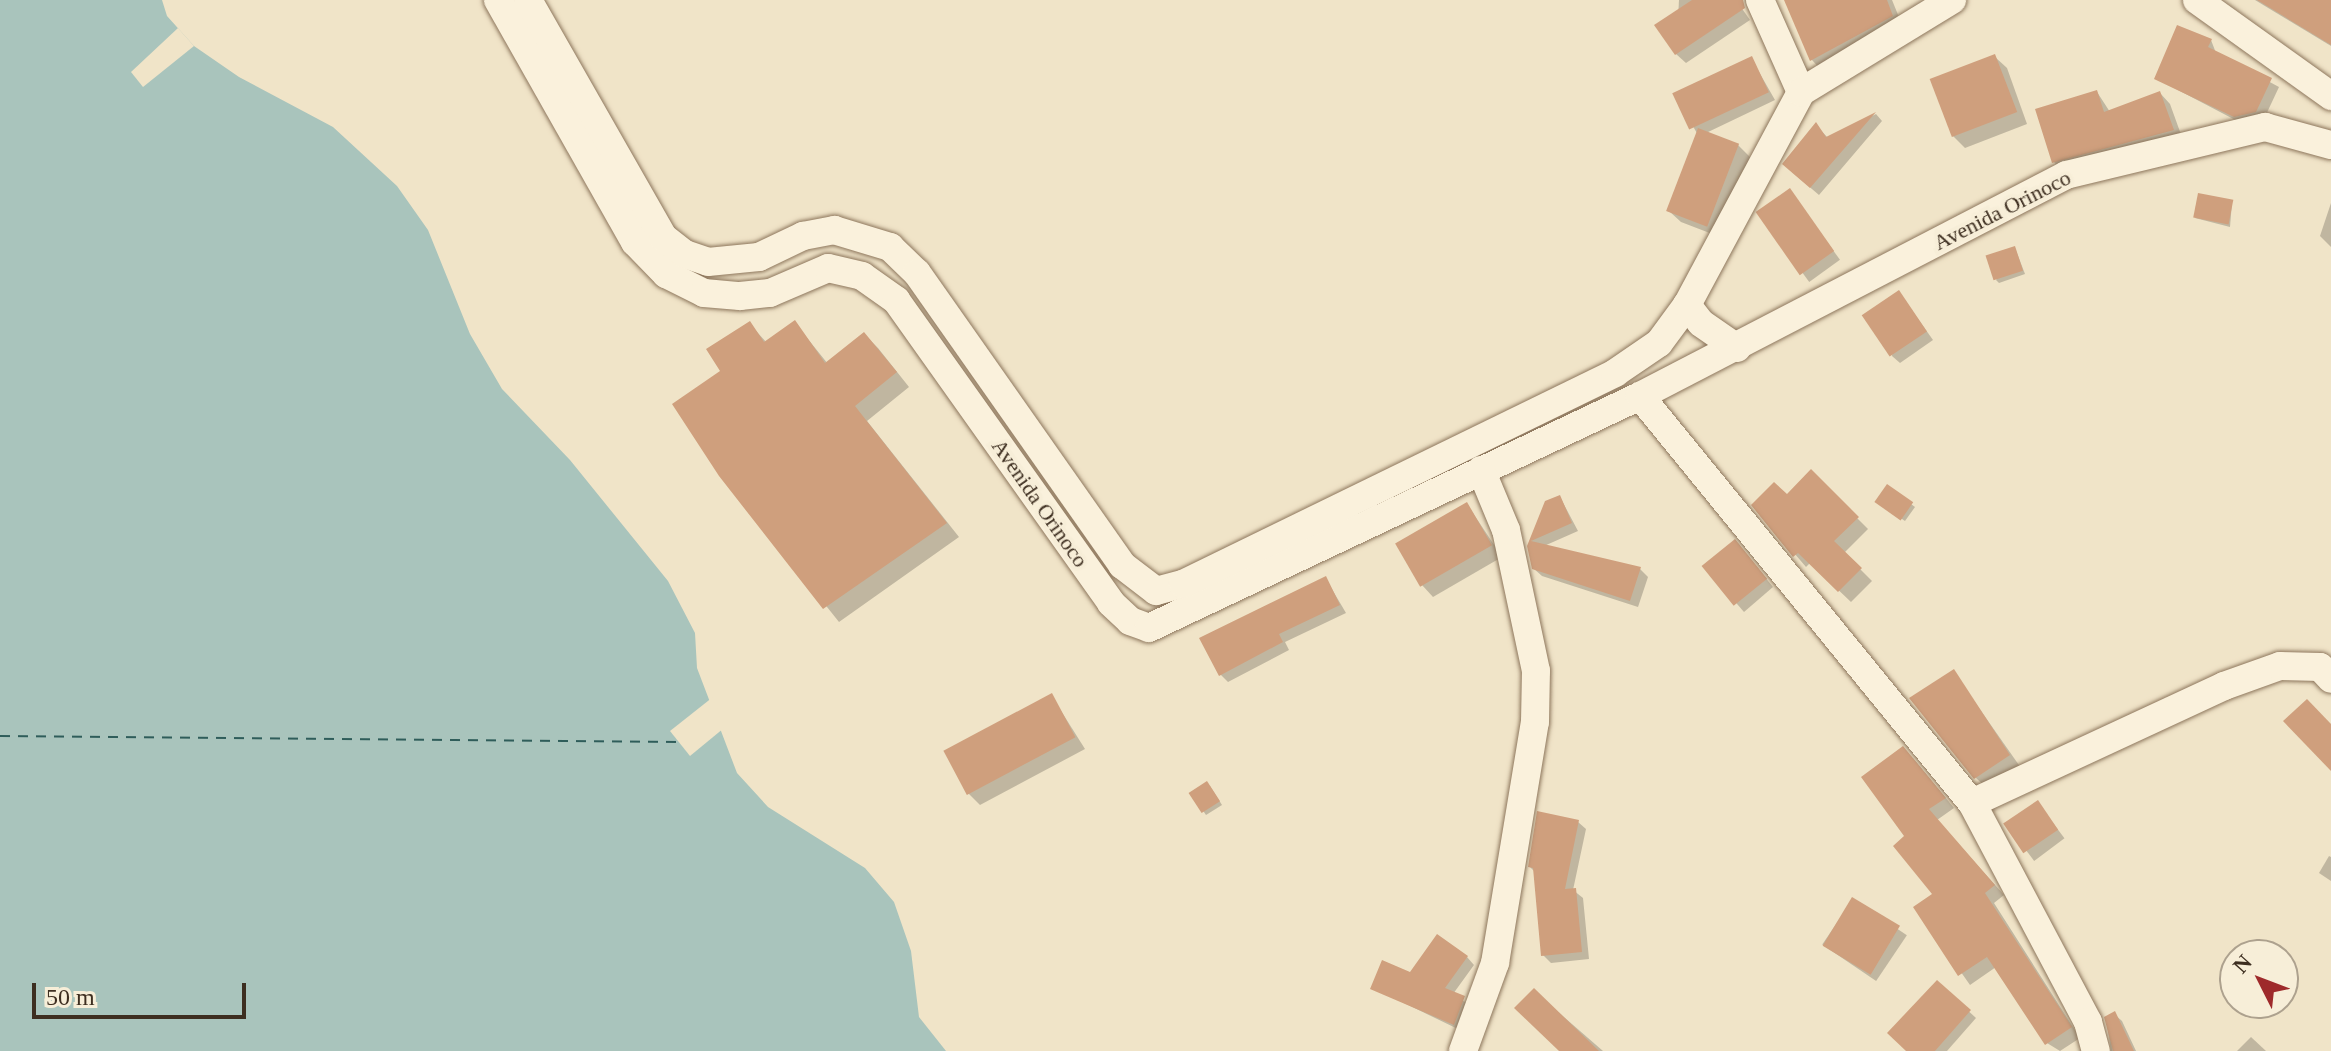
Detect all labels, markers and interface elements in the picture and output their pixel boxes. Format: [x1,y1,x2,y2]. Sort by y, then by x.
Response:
street label: Avenida Orinoco [1929,164,2075,256]
street label: Avenida Orinoco [986,434,1094,572]
north arrow [2219,939,2299,1019]
text: N [2228,950,2257,978]
scale bar [36,967,250,1017]
text: 50 m [46,984,95,1010]

